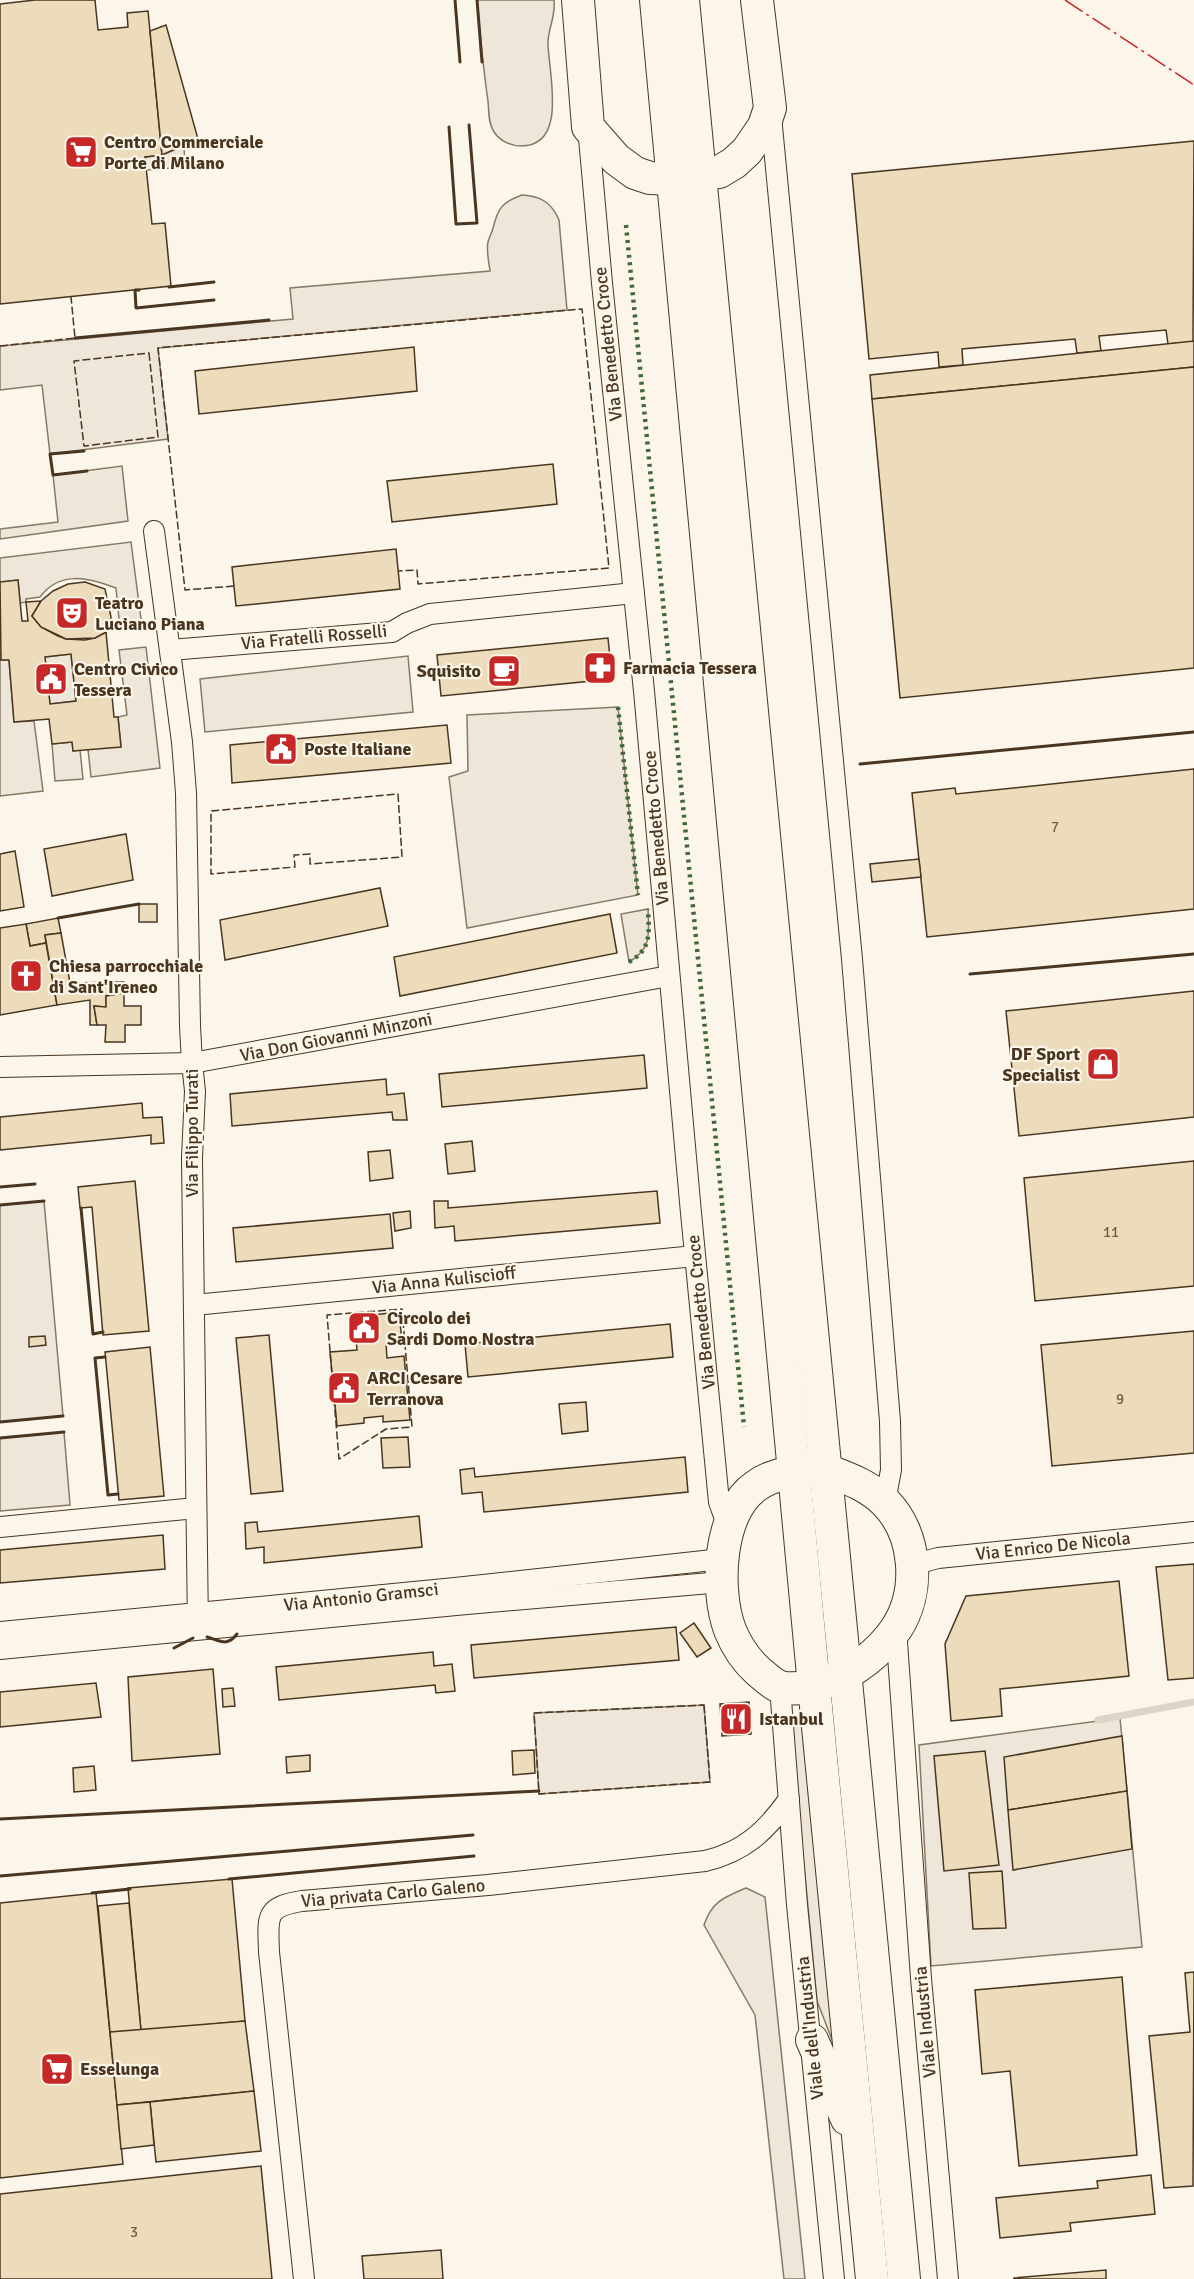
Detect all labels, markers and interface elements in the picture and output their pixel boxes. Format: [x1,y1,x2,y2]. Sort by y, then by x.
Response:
place label: Centro Commerciale Porte di Milano [104,131,264,174]
supermarket icon: Centro Commerciale Porte di Milano [63,134,99,170]
street label: Via Benedetto Croce [589,266,627,422]
place label: Teatro Luciano Piana [95,592,205,635]
theatre icon: Teatro Luciano Piana [54,595,90,631]
street label: Via Fratelli Rosselli [240,620,388,654]
pharmacy icon: Farmacia Tessera [582,650,618,686]
cafe icon: Squisito [486,653,522,689]
place label: Farmacia Tessera [623,657,757,679]
place label: Centro Civico Tessera [74,658,178,701]
place label: Squisito [417,660,481,682]
public building icon: Centro Civico Tessera [33,661,69,697]
public building icon: Poste Italiane [263,731,299,767]
place label: Poste Italiane [304,738,412,760]
street label: Via Benedetto Croce [638,750,674,906]
house number: 7 [1051,818,1059,836]
place label: Chiesa parrocchiale di Sant'Ireneo [49,955,203,998]
church icon: Chiesa parrocchiale di Sant'Ireneo [8,958,44,994]
street label: Via Don Giovanni Minzoni [238,1008,434,1066]
place label: DF Sport Specialist [1003,1043,1080,1086]
shop icon: DF Sport Specialist [1085,1046,1121,1082]
street label: Via Filippo Turati [181,1069,203,1198]
house number: 11 [1103,1223,1119,1241]
street label: Via Benedetto Croce [682,1234,720,1390]
street label: Via Anna Kuliscioff [371,1261,518,1298]
place label: Circolo dei Sardi Domo Nostra [387,1307,534,1350]
public building icon: Circolo dei Sardi Domo Nostra [346,1310,382,1346]
place label: ARCI Cesare Terranova [367,1367,463,1410]
public building icon: ARCI Cesare Terranova [326,1370,362,1406]
house number: 9 [1116,1390,1124,1408]
street label: Via Enrico De Nicola [974,1527,1132,1565]
street label: Via Antonio Gramsci [282,1578,440,1616]
restaurant icon: Istanbul [718,1701,754,1737]
place label: Istanbul [759,1708,824,1730]
street label: Via privata Carlo Galeno [300,1874,486,1912]
street label: Viale dell'Industria [792,1955,828,2101]
street label: Viale Industria [909,1965,941,2079]
supermarket icon: Esselunga [39,2051,75,2087]
place label: Esselunga [80,2058,159,2080]
house number: 3 [130,2223,138,2241]

